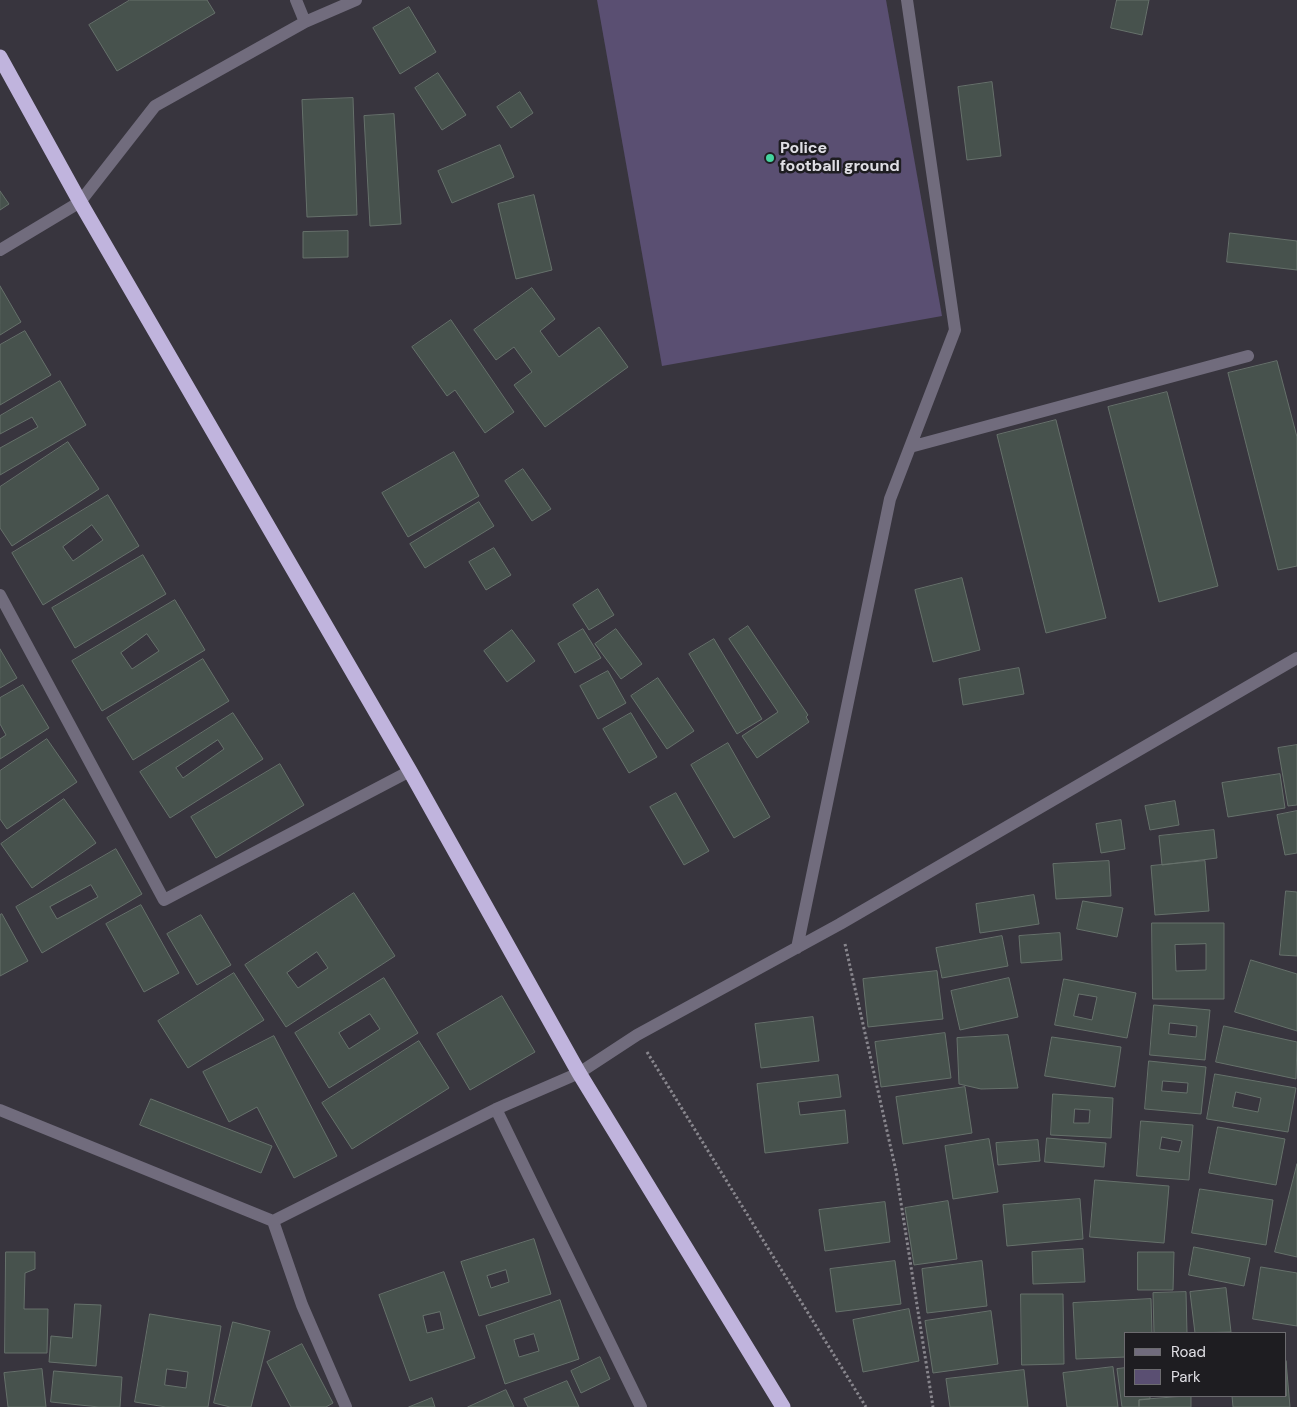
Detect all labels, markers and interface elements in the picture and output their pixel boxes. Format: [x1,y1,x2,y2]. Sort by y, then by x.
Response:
place label: Police football ground [780,139,900,177]
marker: Police football ground [764,152,776,164]
legend [1124,1332,1287,1397]
text: Road [1171,1342,1206,1362]
text: Park [1171,1367,1201,1387]

